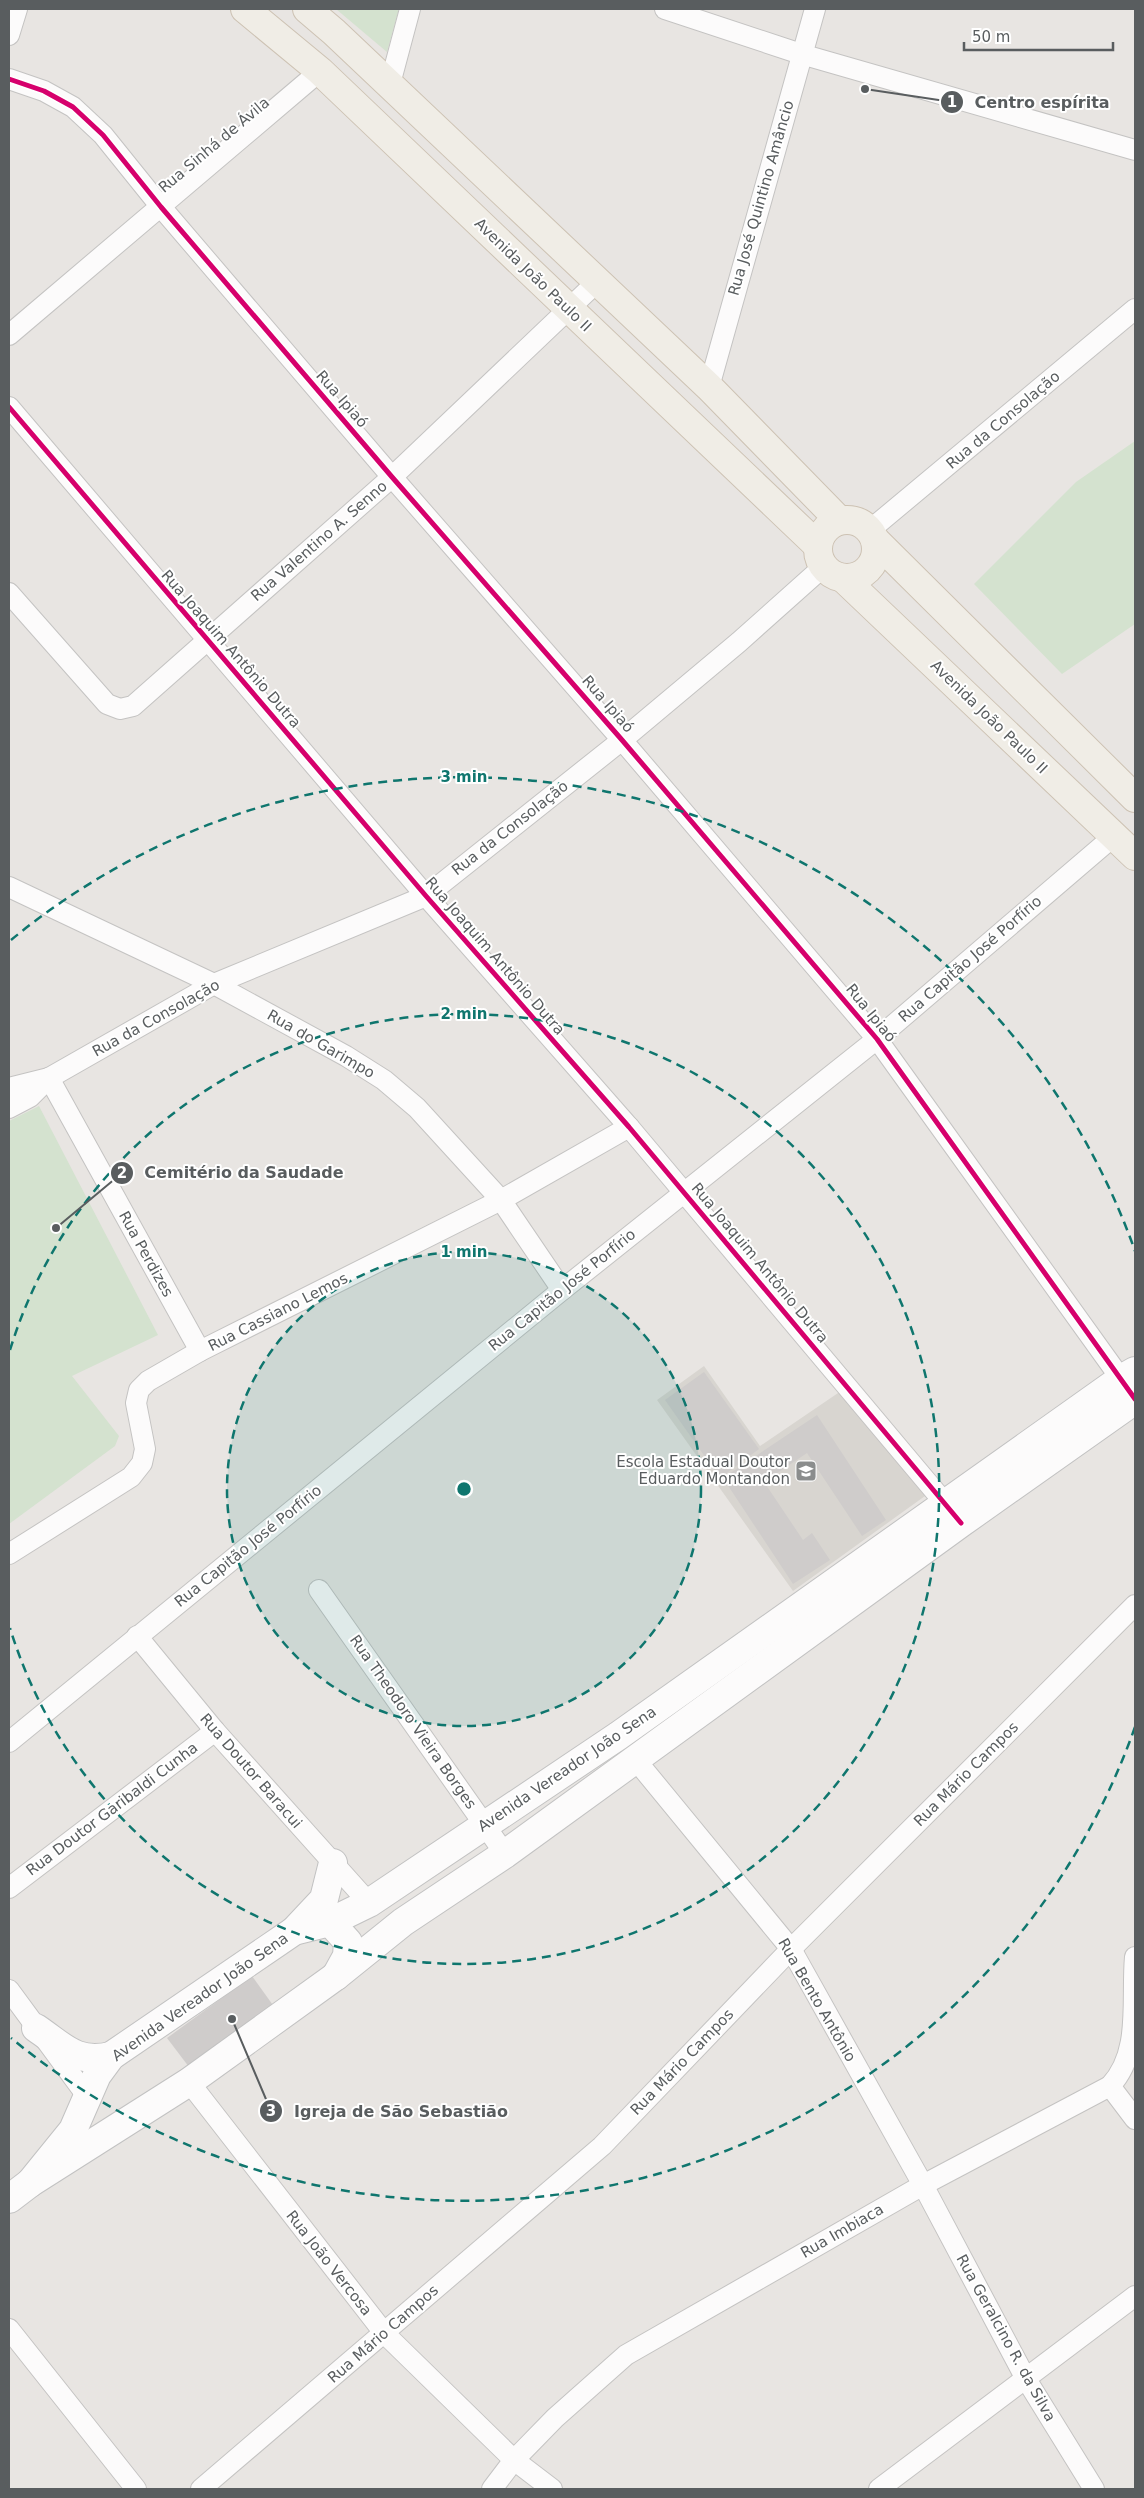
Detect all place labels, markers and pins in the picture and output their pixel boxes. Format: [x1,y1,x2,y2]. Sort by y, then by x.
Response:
callout: Centro espírita [939,87,1119,118]
callout: Cemitério da Saudade [110,1157,354,1188]
place label: Escola Estadual Doutor Eduardo Montandon [616,1453,791,1488]
school or university icon: Escola Estadual Doutor Eduardo Montandon [794,1459,818,1483]
centre of rings [455,1480,473,1498]
callout: Igreja de São Sebastião [259,2095,518,2126]

